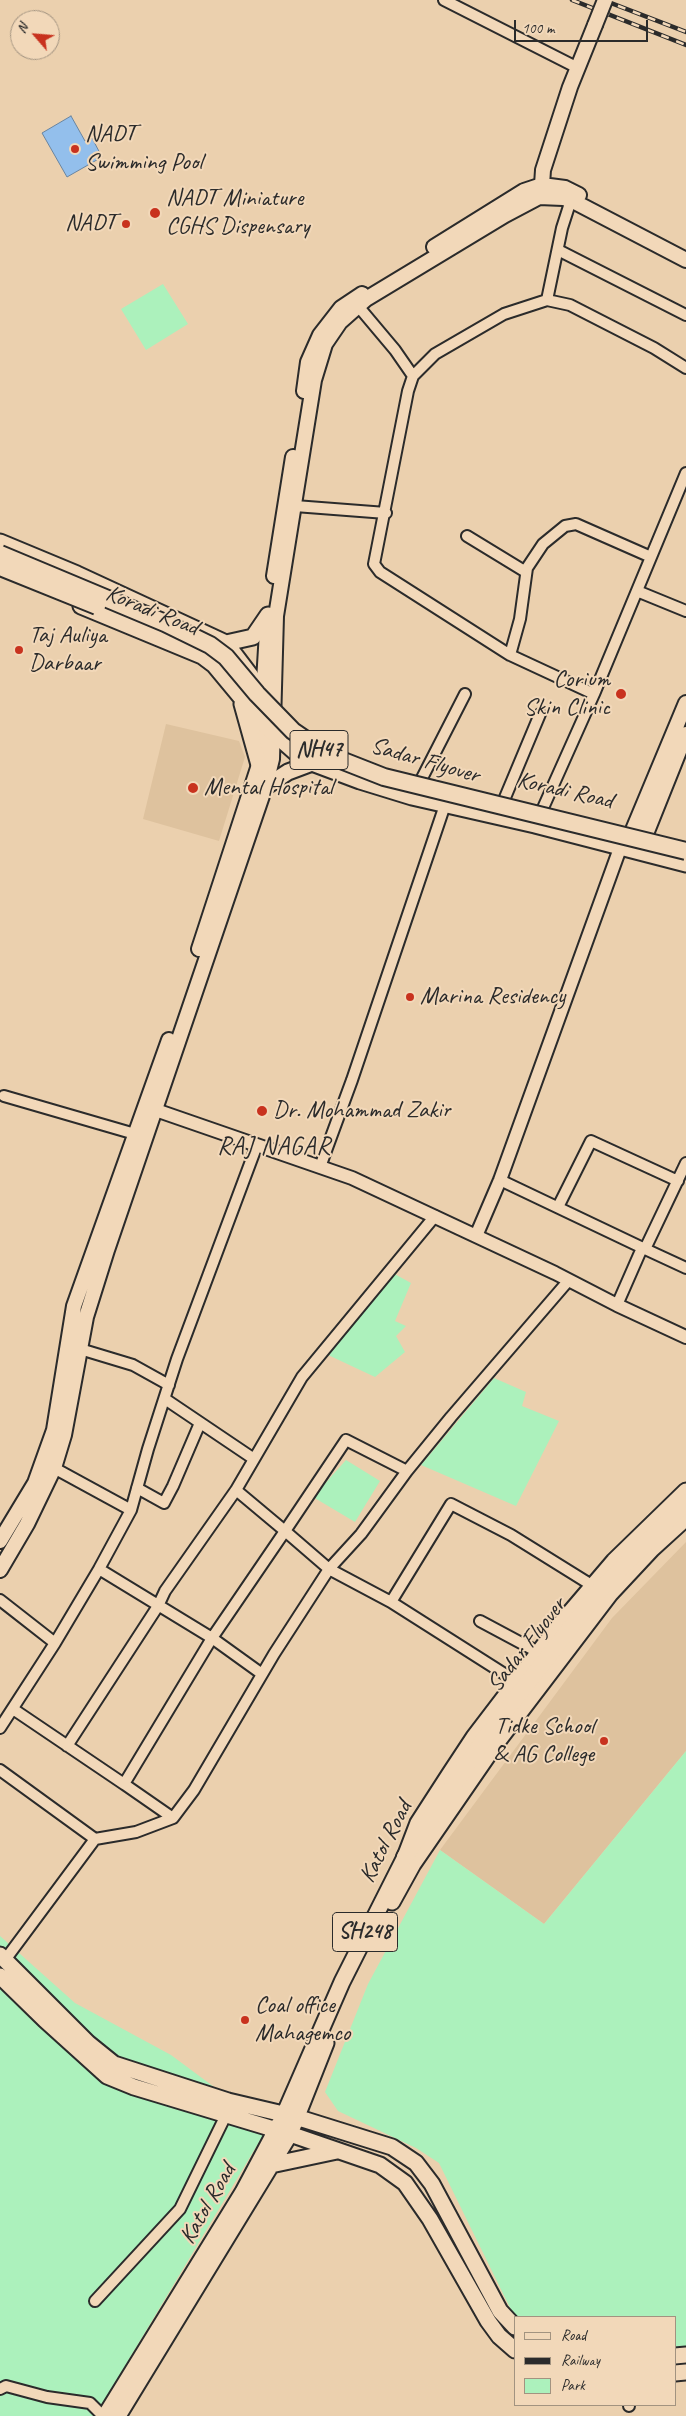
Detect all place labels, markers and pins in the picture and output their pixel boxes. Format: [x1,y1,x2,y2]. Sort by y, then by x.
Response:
place label: NADT Swimming Pool [85,121,202,177]
marker: NADT Swimming Pool [69,143,81,155]
place label: NADT Miniature CGHS Dispensary [166,185,309,241]
marker: NADT Miniature CGHS Dispensary [148,206,162,220]
place label: NADT [65,210,116,238]
marker: NADT [120,218,132,230]
place label: Taj Auliya Darbaar [29,622,107,678]
marker: Taj Auliya Darbaar [13,644,25,656]
place label: Corium Skin Clinic [524,666,610,722]
marker: Corium Skin Clinic [614,687,628,701]
place label: Mental Hospital [204,774,333,802]
marker: Mental Hospital [186,781,200,795]
place label: Marina Residency [420,983,565,1011]
marker: Marina Residency [404,991,416,1003]
place label: Dr. Mohammad Zakir [273,1097,450,1125]
marker: Dr. Mohammad Zakir [255,1104,269,1118]
place label: Tidke School & AG College [493,1713,594,1769]
marker: Tidke School & AG College [598,1735,610,1747]
place label: Coal office Mahagemco [255,1992,350,2048]
marker: Coal office Mahagemco [239,2014,251,2026]

